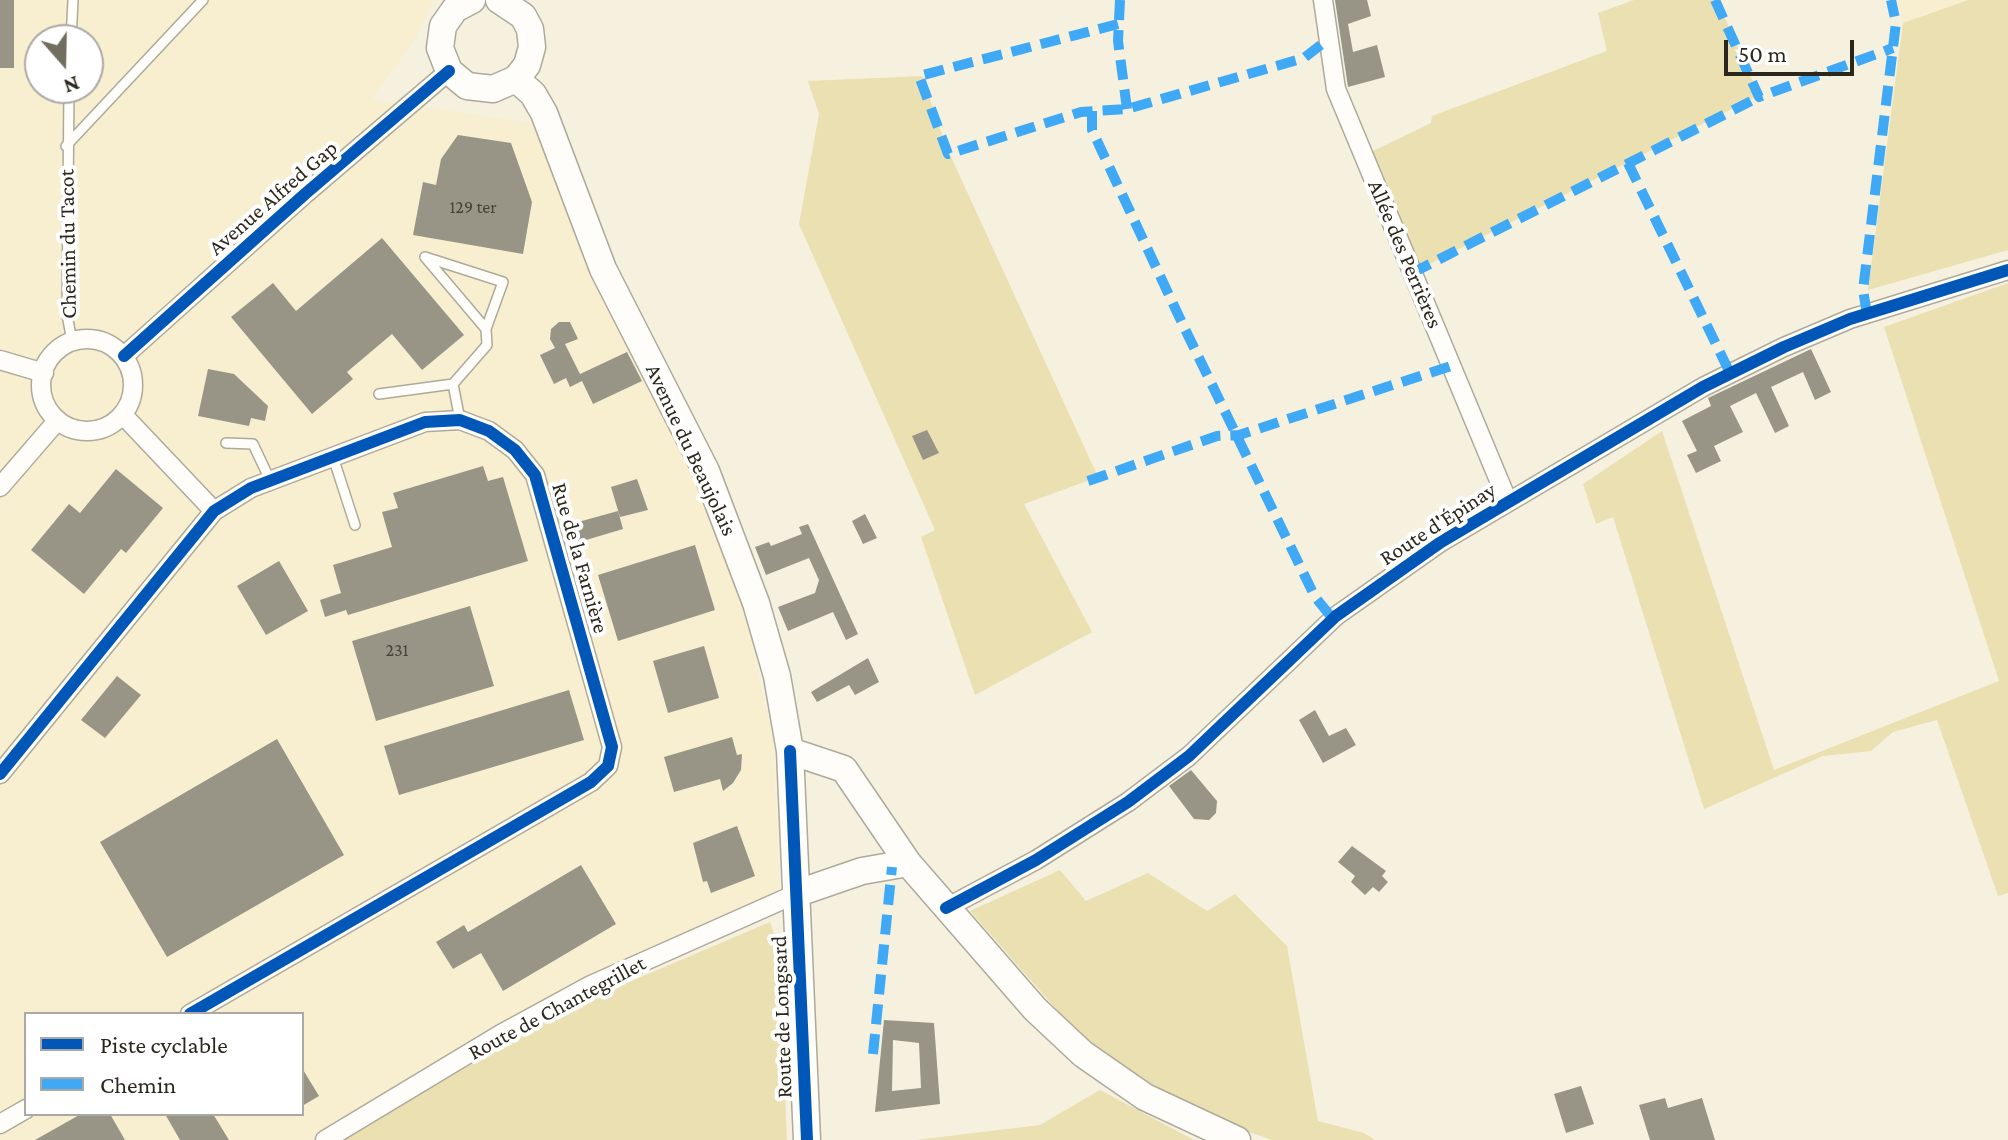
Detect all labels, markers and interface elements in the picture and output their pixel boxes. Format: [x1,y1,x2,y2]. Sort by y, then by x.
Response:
north arrow [24,24,104,104]
scale bar [1728,24,1858,74]
text: 50 m [1738,40,1787,67]
text: N [60,71,83,99]
street label: Avenue Alfred Gap [203,135,343,261]
street label: Chemin du Tacot [53,169,83,319]
street label: Allée des Perrières [1362,176,1448,332]
house number: 129 ter [449,196,497,218]
street label: Avenue du Beaujolais [640,360,742,540]
street label: Route d'Épinay [1375,477,1501,571]
street label: Rue de la Farnière [546,480,614,636]
house number: 231 [385,639,409,661]
street label: Route de Longsard [766,935,798,1099]
street label: Route de Chantegrillet [464,950,650,1066]
legend [24,1012,304,1116]
text: Piste cyclable [100,1031,228,1058]
text: Chemin [100,1071,176,1098]

